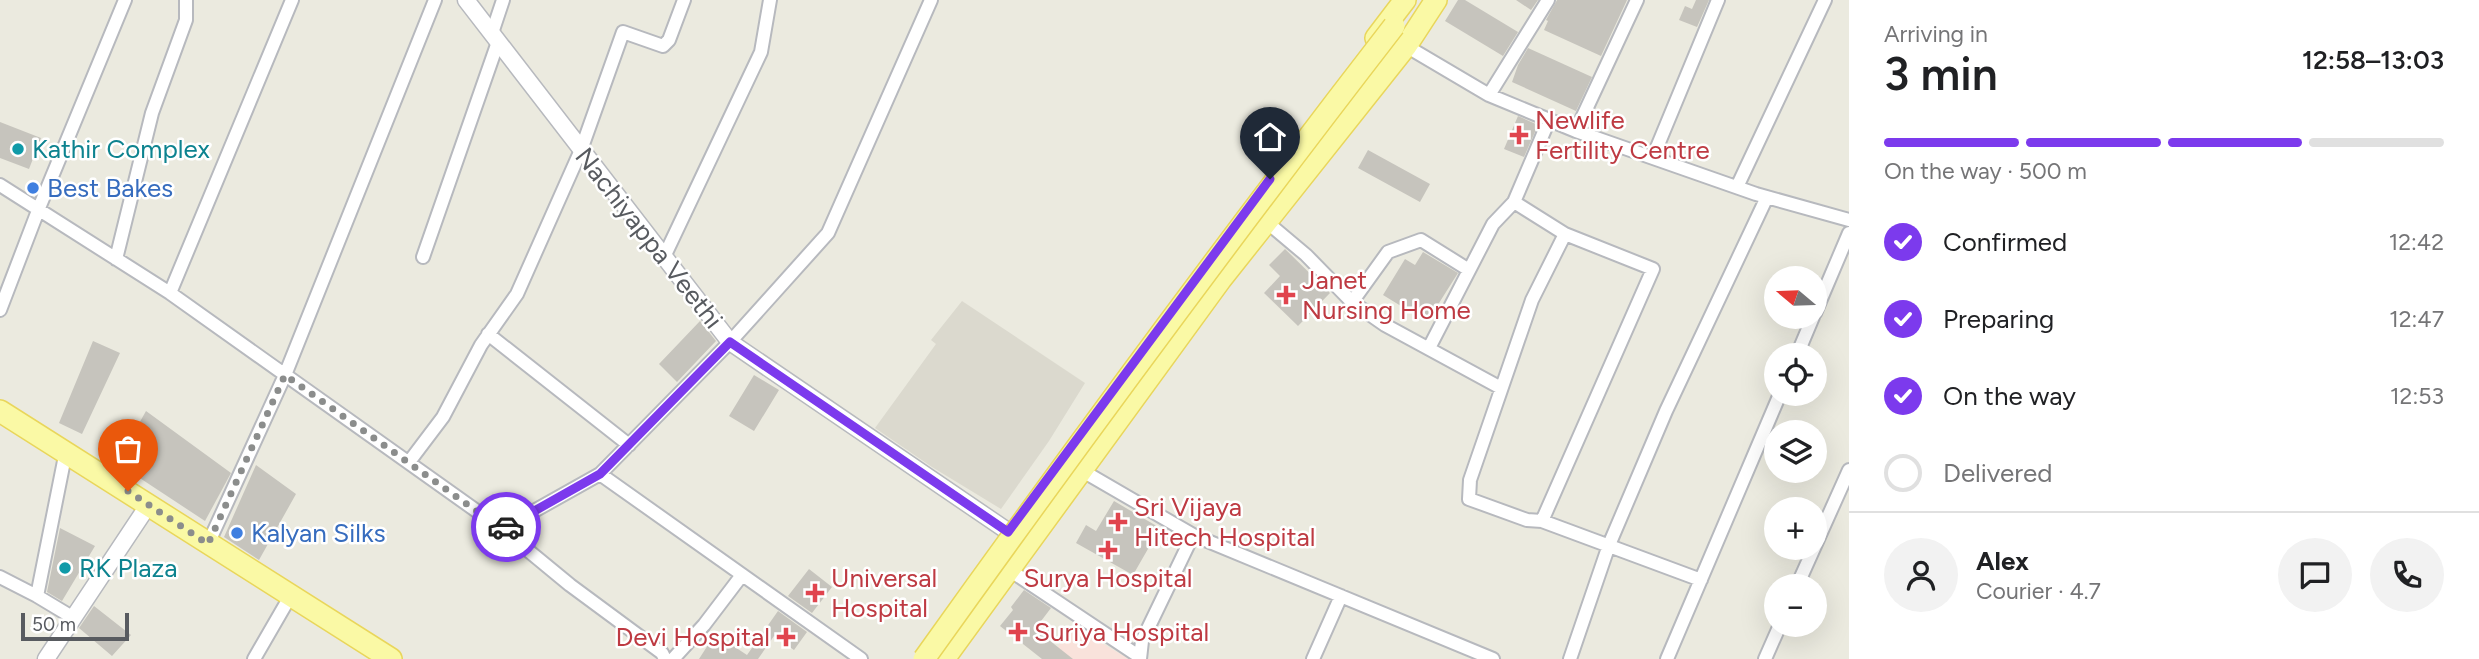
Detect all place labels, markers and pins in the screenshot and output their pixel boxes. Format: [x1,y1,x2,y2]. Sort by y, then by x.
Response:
place label: Newlife Fertility Centre [1535,104,1710,166]
pin [1240,107,1300,179]
marker: Newlife Fertility Centre [1509,125,1529,145]
place label: Kathir Complex [32,133,211,165]
marker: Kathir Complex [10,141,26,157]
place label: Best Bakes [47,172,173,204]
marker: Best Bakes [25,180,41,196]
place label: Janet Nursing Home [1302,264,1471,326]
marker: Janet Nursing Home [1276,285,1296,305]
pin [98,419,158,491]
place label: Sri Vijaya Hitech Hospital [1134,491,1315,553]
marker: Sri Vijaya Hitech Hospital [1108,512,1128,532]
place label: Kalyan Silks [251,517,386,549]
marker: Kalyan Silks [229,525,245,541]
marker: Surya Hospital [1098,540,1118,560]
place label: RK Plaza [79,552,178,584]
marker: RK Plaza [57,560,73,576]
place label: Universal Hospital [831,562,937,624]
place label: Surya Hospital [1023,562,1193,594]
marker: Universal Hospital [805,583,825,603]
place label: Suriya Hospital [1034,616,1209,648]
place label: Devi Hospital [615,621,770,653]
marker: Suriya Hospital [1008,622,1028,642]
marker: Devi Hospital [776,627,796,647]

